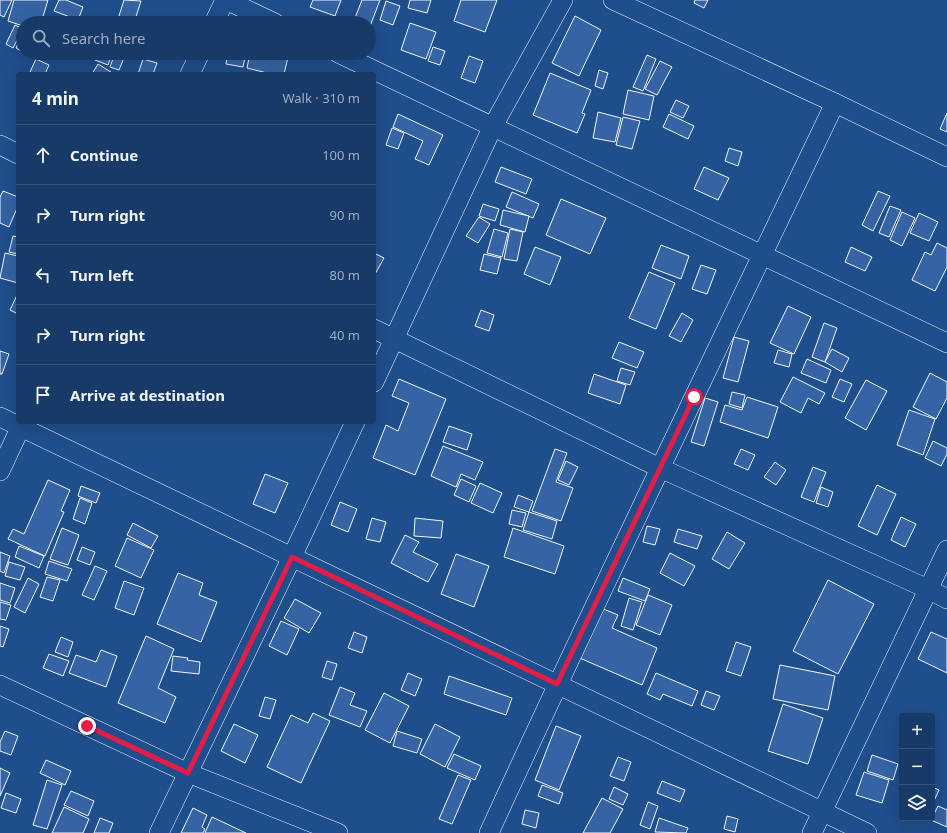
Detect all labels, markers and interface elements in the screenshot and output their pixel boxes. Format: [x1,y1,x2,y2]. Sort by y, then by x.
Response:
search box [16,16,376,60]
icon: search [30,27,52,49]
text: Search here [62,28,145,48]
text: 4 min [32,87,79,110]
text: Walk · 310 m [282,89,360,107]
icon: ahead [32,144,54,166]
text: Continue [70,145,138,165]
text: 100 m [322,146,360,164]
icon: right [32,204,54,226]
text: Turn right [70,205,145,225]
text: 90 m [330,206,360,224]
icon: left [32,264,54,286]
text: Turn left [70,265,134,285]
text: 80 m [330,266,360,284]
icon: right [32,324,54,346]
text: Turn right [70,325,145,345]
text: 40 m [330,326,360,344]
icon: arrive [32,384,54,406]
text: Arrive at destination [70,385,225,405]
route start [685,388,703,406]
map controls [899,713,935,821]
button: + [899,713,935,749]
route end [78,717,96,735]
button: − [899,749,935,785]
button: layers [899,785,935,821]

